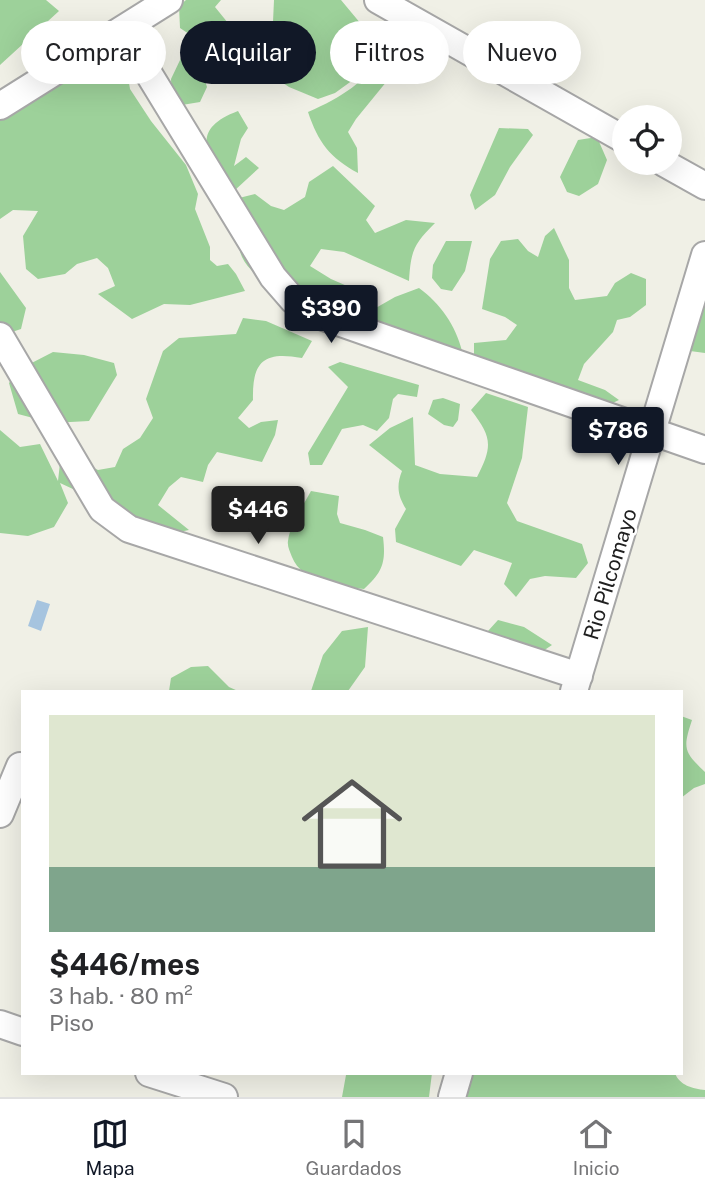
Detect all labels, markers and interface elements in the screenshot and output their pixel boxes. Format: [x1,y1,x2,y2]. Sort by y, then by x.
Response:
chip: Comprar [21,21,166,84]
chip: Alquilar [180,21,316,84]
chip: Filtros [330,21,449,84]
chip: Nuevo [463,21,581,84]
map controls [612,105,682,175]
button: locate [612,105,682,175]
pin: $390 [290,286,372,345]
text: $390 [301,294,361,321]
pin: $786 [577,407,659,467]
text: $786 [588,416,648,443]
pin: $446 [217,486,299,546]
text: $446 [227,495,289,522]
street label: Rio Pilcomayo [578,505,642,643]
icon: home [289,761,415,887]
text: $446/mes [49,946,200,982]
text: 3 hab. · 80 m² [49,982,193,1009]
text: Piso [49,1009,94,1036]
tab: Mapa [86,1115,134,1179]
tab: Guardados [306,1115,402,1179]
tab: Inicio [573,1115,619,1179]

